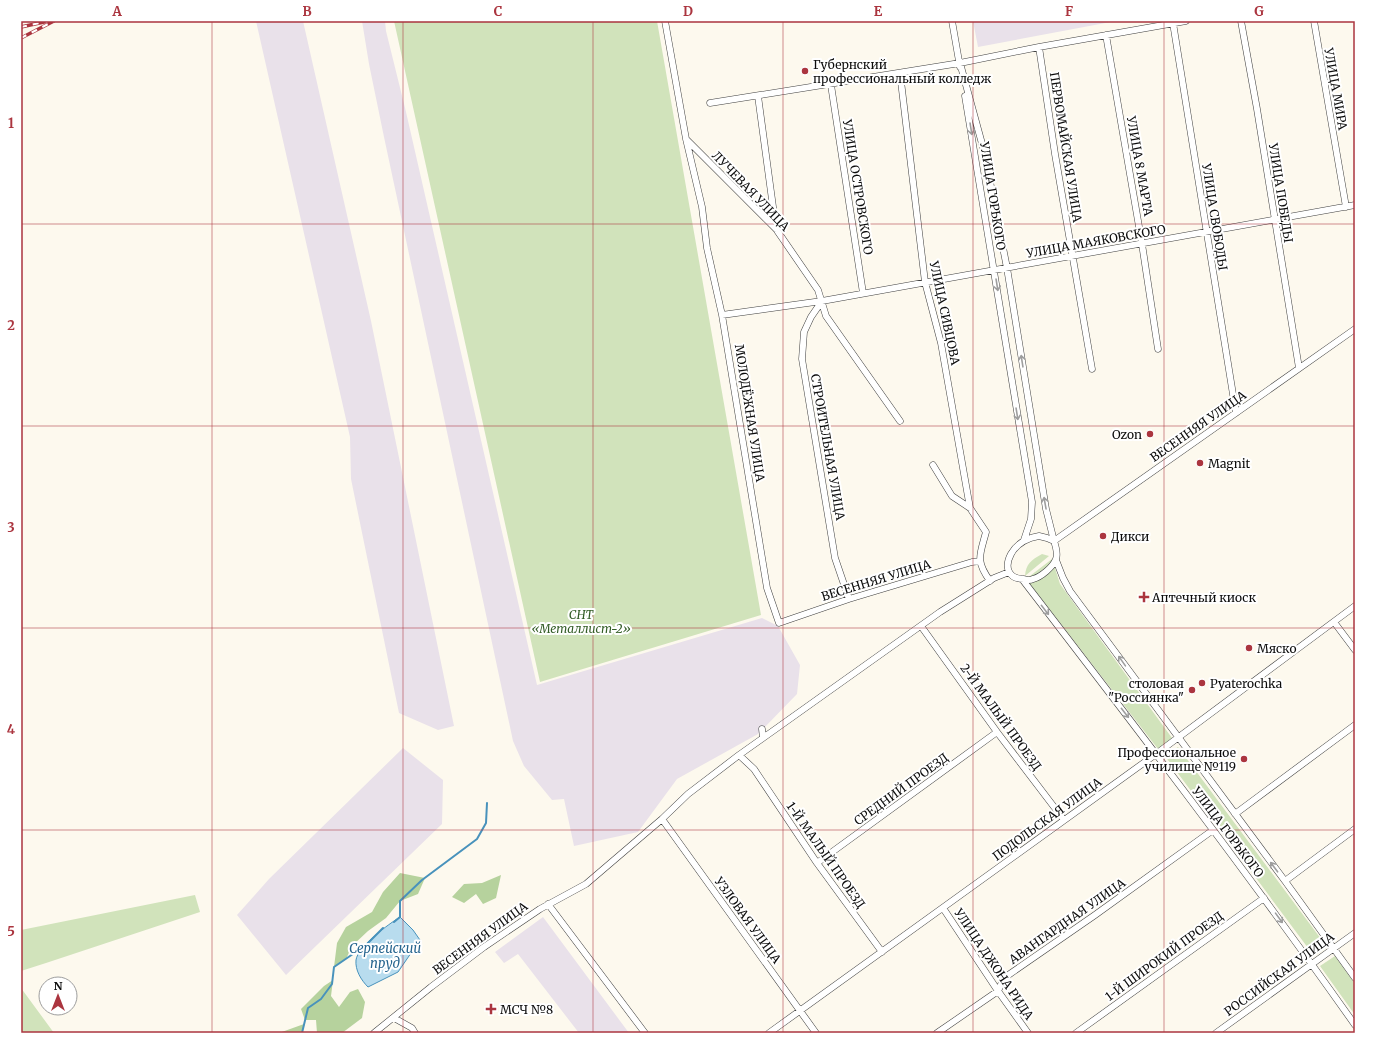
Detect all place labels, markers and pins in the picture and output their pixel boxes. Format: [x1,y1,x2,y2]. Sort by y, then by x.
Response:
place label: Губернский профессиональный колледж [813,57,992,86]
marker: Губернский профессиональный колледж [800,66,810,76]
place label: Ozon [1112,427,1142,442]
marker: Ozon [1145,429,1155,439]
place label: Magnit [1208,456,1250,471]
marker: Magnit [1195,458,1205,468]
place label: Дикси [1111,529,1149,544]
marker: Дикси [1098,531,1108,541]
place label: Аптечный киоск [1151,590,1256,605]
marker: Аптечный киоск [1139,592,1149,602]
place label: Мяско [1257,641,1296,656]
marker: Мяско [1244,643,1254,653]
place label: столовая "Россиянка" [1108,676,1184,705]
place label: Pyaterochka [1210,676,1283,691]
marker: Pyaterochka [1197,678,1207,688]
marker: столовая "Россиянка" [1187,685,1197,695]
place label: Профессиональное училище №119 [1118,745,1236,774]
marker: Профессиональное училище №119 [1239,754,1249,764]
place label: МСЧ №8 [500,1002,553,1017]
marker: МСЧ №8 [485,1003,497,1015]

